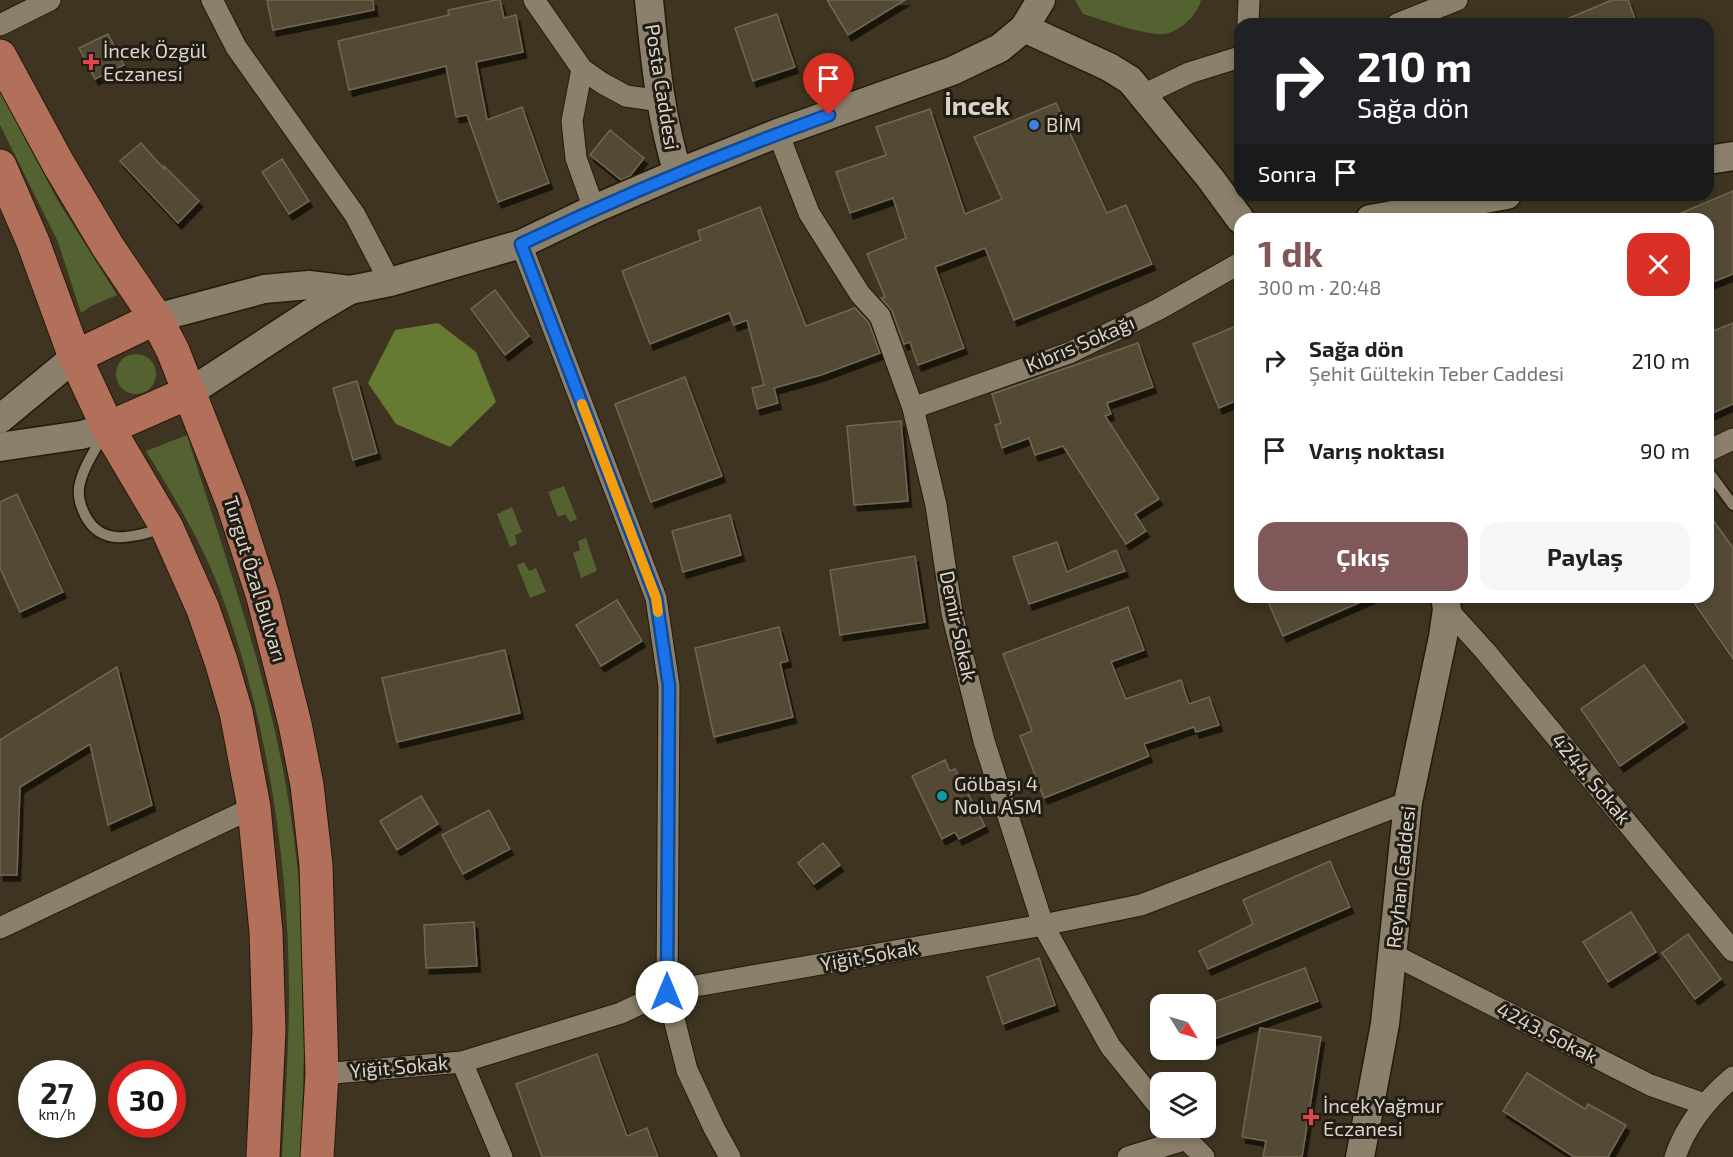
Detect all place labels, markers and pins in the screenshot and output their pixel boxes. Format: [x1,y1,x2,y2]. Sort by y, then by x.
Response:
place label: İncek Özgül Eczanesi [103,38,207,85]
pin [803,53,854,115]
marker: İncek Özgül Eczanesi [84,55,98,69]
place label: BİM [1046,112,1081,136]
marker: BİM [1027,118,1041,132]
place label: Gölbaşı 4 Nolu ASM [954,771,1042,818]
marker: Gölbaşı 4 Nolu ASM [935,789,949,803]
place label: İncek Yağmur Eczanesi [1323,1093,1443,1140]
marker: İncek Yağmur Eczanesi [1304,1110,1318,1124]

